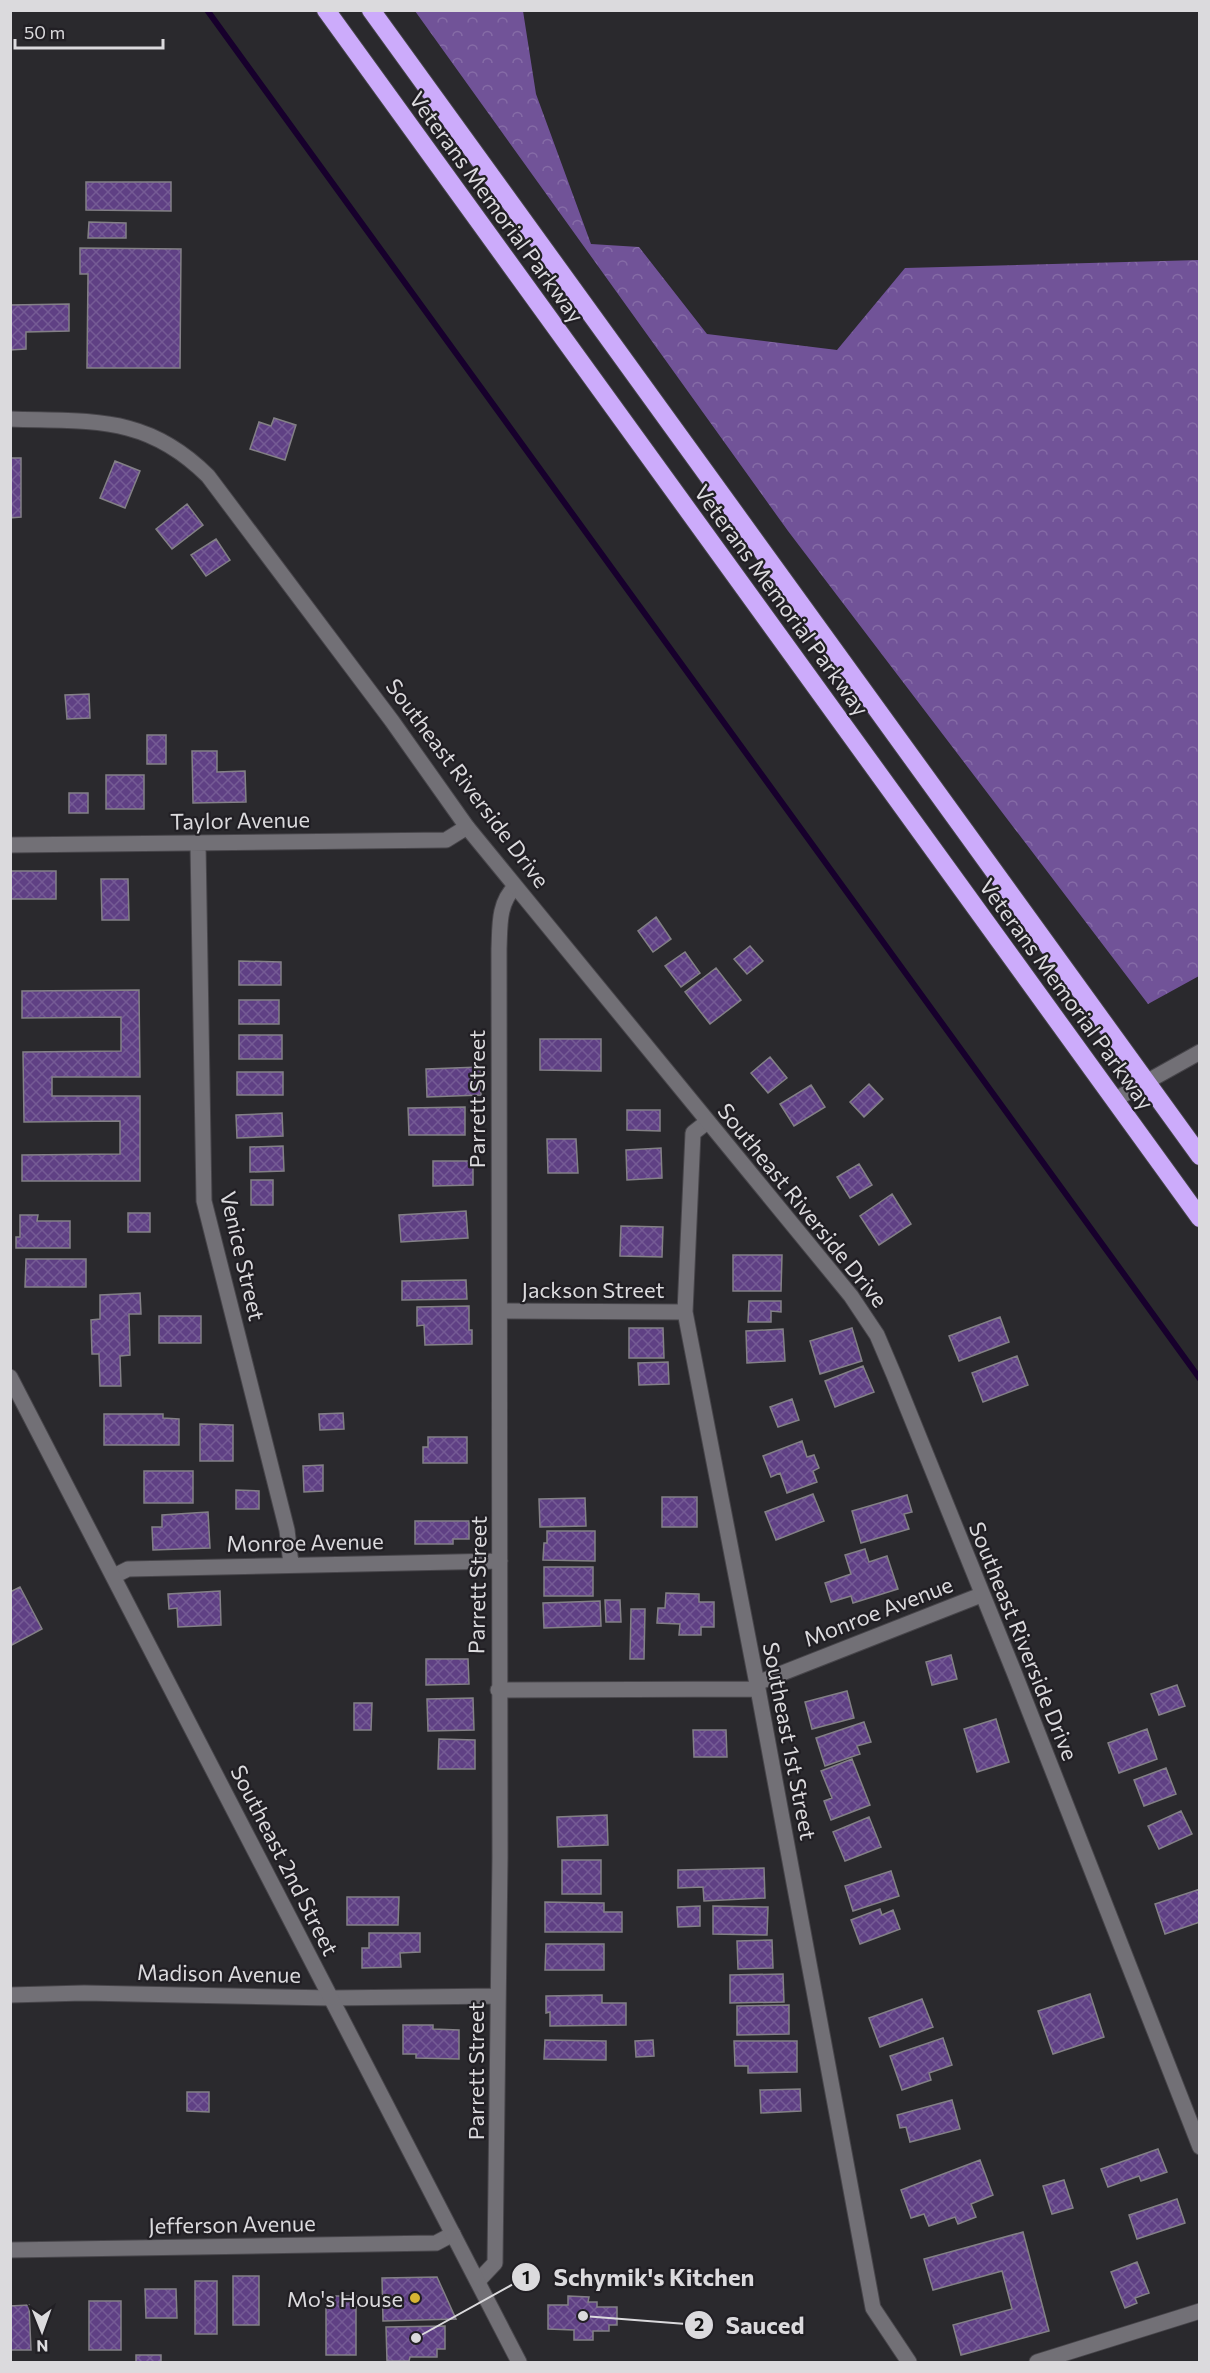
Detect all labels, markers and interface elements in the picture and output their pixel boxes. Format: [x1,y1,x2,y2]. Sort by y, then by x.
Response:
scale bar [15,12,164,50]
text: 50 m [24,21,65,43]
street label: Veterans Memorial Parkway [404,86,590,328]
street label: Veterans Memorial Parkway [689,479,875,721]
street label: Southeast Riverside Drive [381,673,555,893]
street label: Taylor Avenue [170,805,310,835]
street label: Veterans Memorial Parkway [974,873,1160,1115]
street label: Parrett Street [463,1030,490,1168]
street label: Southeast Riverside Drive [712,1097,894,1313]
street label: Venice Street [215,1189,271,1323]
street label: Jackson Street [522,1276,664,1303]
street label: Parrett Street [462,1516,492,1654]
street label: Southeast Riverside Drive [964,1518,1084,1764]
street label: Monroe Avenue [226,1527,384,1557]
street label: Monroe Avenue [800,1570,956,1652]
street label: Southeast 1st Street [758,1640,822,1842]
street label: Southeast 2nd Street [225,1760,345,1960]
street label: Madison Avenue [137,1958,301,1988]
street label: Parrett Street [462,2002,489,2140]
street label: Jefferson Avenue [148,2209,316,2239]
callout: Schymik's Kitchen [511,2256,766,2298]
text: Schymik's Kitchen [554,2262,754,2291]
text: 1 [522,2266,530,2288]
place label: Mo's House [287,2285,403,2312]
marker: Mo's House [408,2291,422,2305]
north arrow [12,2301,72,2361]
callout: Sauced [684,2304,817,2346]
text: Sauced [725,2310,805,2339]
text: 2 [694,2313,704,2335]
text: N [36,2337,48,2356]

